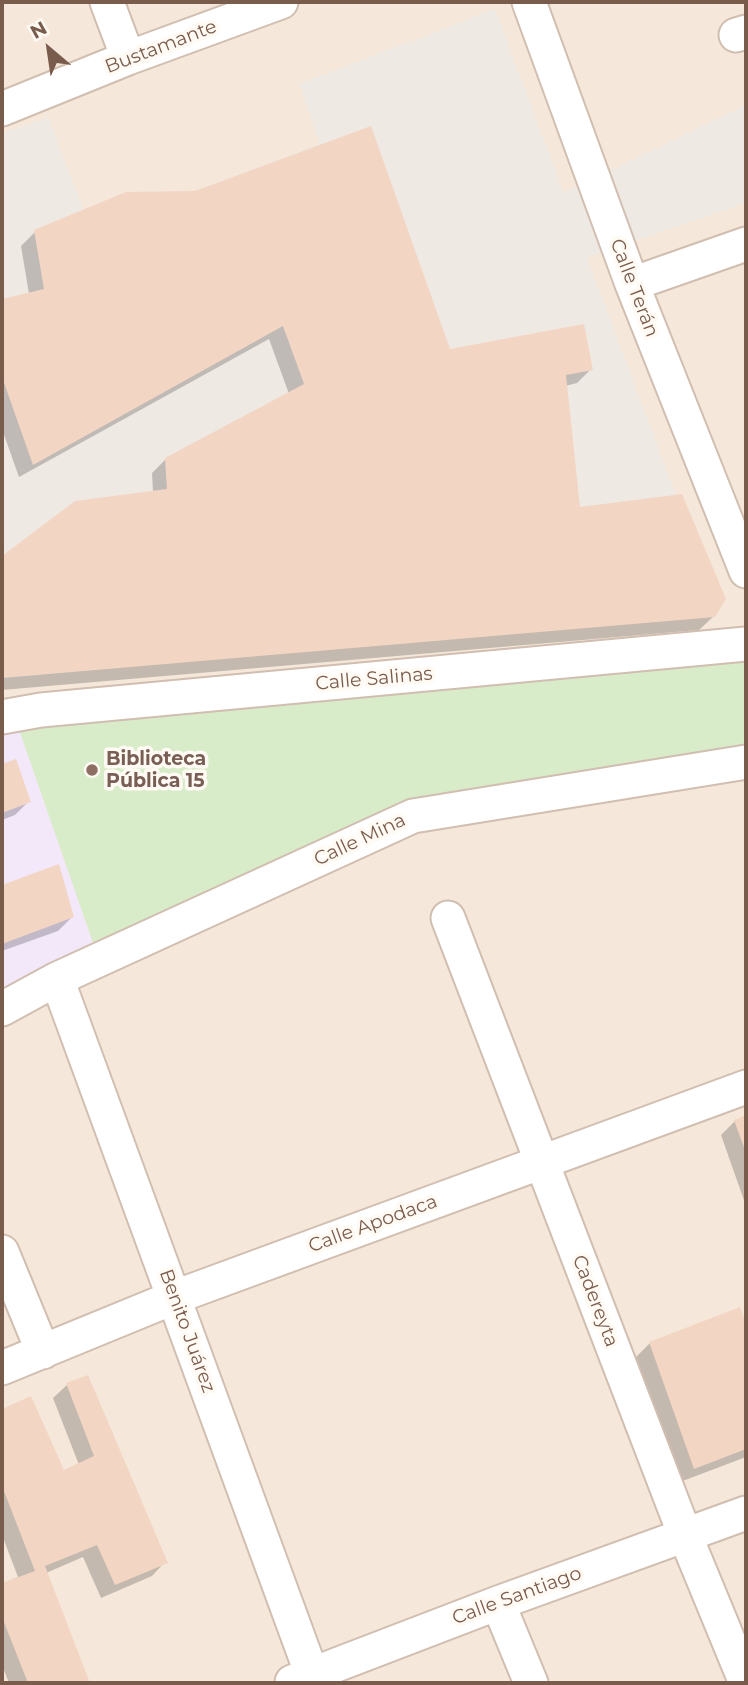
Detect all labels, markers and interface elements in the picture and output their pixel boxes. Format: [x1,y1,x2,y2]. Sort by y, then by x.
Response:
north arrow [14,14,84,84]
street label: Bustamante [102,15,220,79]
text: N [26,16,51,44]
street label: Calle Terán [605,236,663,340]
street label: Calle Salinas [314,663,434,695]
place label: Biblioteca Pública 15 [106,748,206,792]
marker: Biblioteca Pública 15 [84,762,100,778]
street label: Calle Mina [311,809,409,871]
street label: Calle Apodaca [305,1190,441,1258]
street label: Cadereyta [567,1252,623,1350]
street label: Benito Juárez [154,1266,220,1396]
street label: Calle Santiago [449,1562,585,1630]

